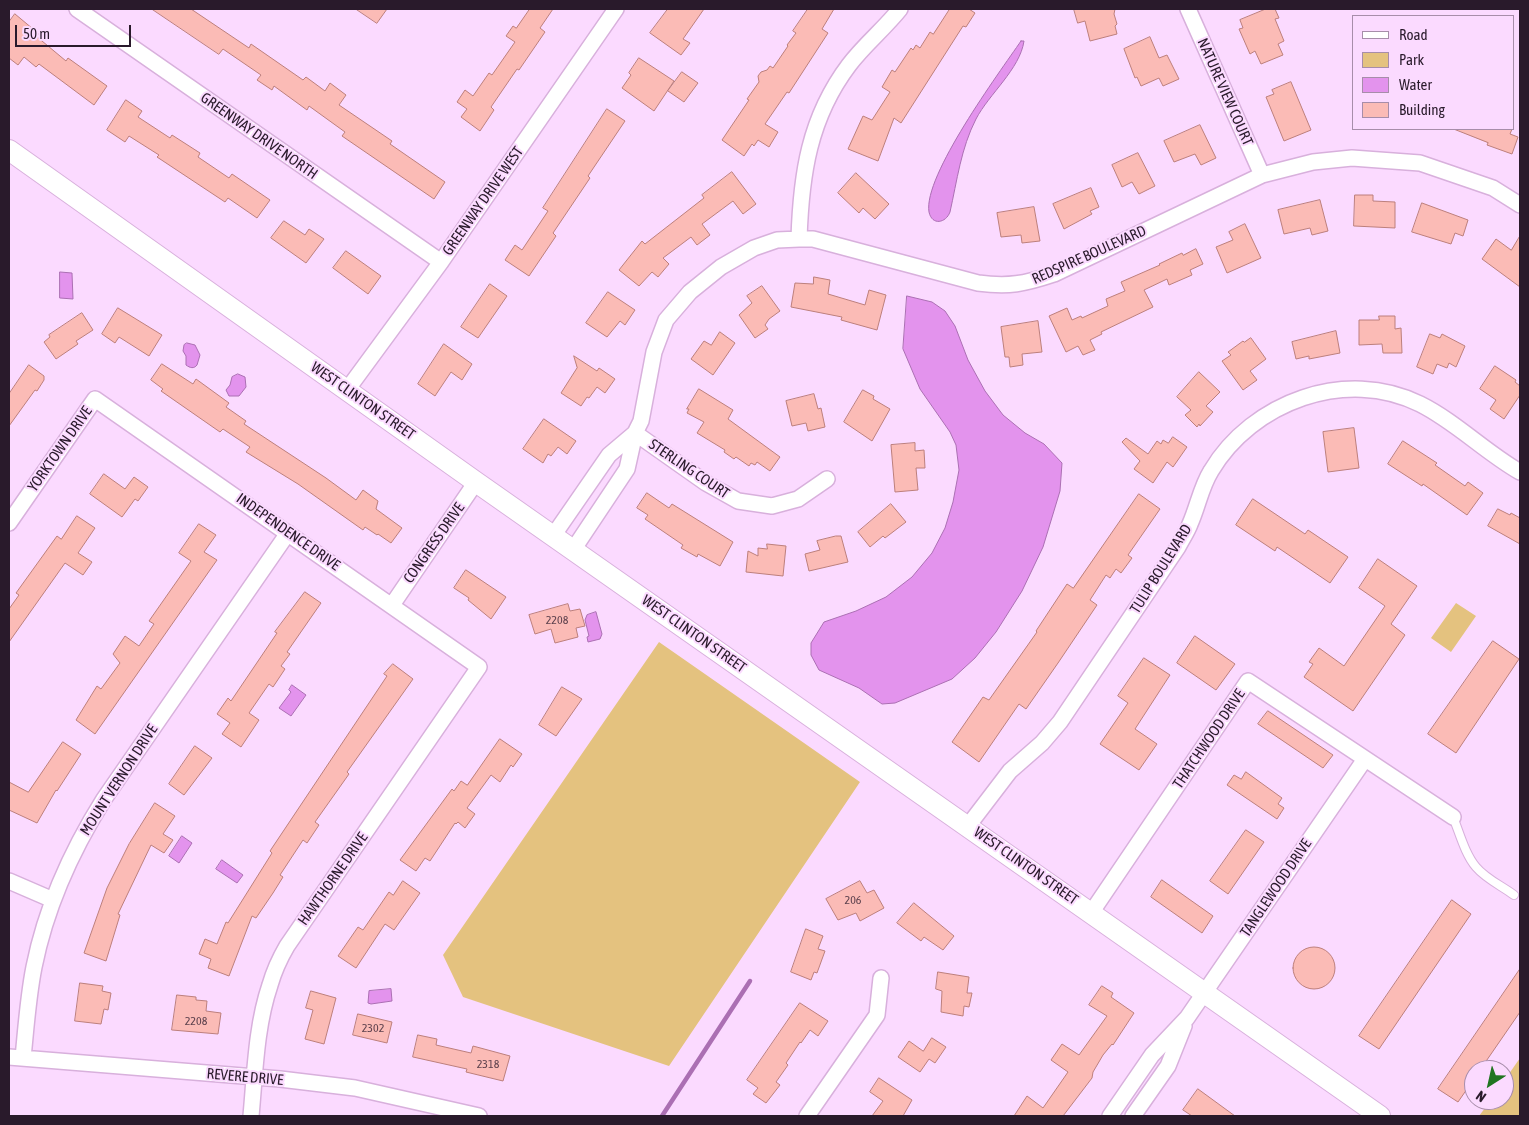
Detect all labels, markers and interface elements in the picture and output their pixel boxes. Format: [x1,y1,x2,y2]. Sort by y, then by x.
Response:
scale bar [18,15,134,47]
legend [1352,15,1514,130]
text: 50 m [23,25,50,42]
text: Road [1399,26,1428,43]
street label: NATURE VIEW COURT [1193,36,1257,148]
text: Park [1399,51,1424,68]
text: Water [1399,76,1432,93]
street label: GREENWAY DRIVE NORTH [197,89,321,183]
text: Building [1399,101,1445,118]
street label: GREENWAY DRIVE WEST [439,143,527,259]
street label: REDSPIRE BOULEVARD [1029,222,1149,288]
street label: WEST CLINTON STREET [307,358,419,444]
street label: YORKTOWN DRIVE [24,403,96,495]
street label: STERLING COURT [645,435,733,503]
street label: INDEPENDENCE DRIVE [233,490,343,574]
street label: CONGRESS DRIVE [400,499,468,587]
street label: TULIP BOULEVARD [1126,521,1196,617]
street label: WEST CLINTON STREET [638,591,750,677]
house number: 2208 [546,613,568,627]
street label: THATCHWOOD DRIVE [1169,686,1249,792]
street label: MOUNT VERNON DRIVE [76,721,162,839]
street label: WEST CLINTON STREET [970,823,1082,909]
street label: HAWTHORNE DRIVE [294,829,372,929]
street label: TANGLEWOOD DRIVE [1237,836,1315,940]
house number: 206 [845,893,861,907]
house number: 2208 [185,1014,207,1028]
house number: 2302 [362,1021,384,1035]
house number: 2318 [477,1057,499,1071]
north arrow [1464,1060,1514,1110]
street label: REVERE DRIVE [206,1065,284,1089]
text: N [1473,1088,1489,1105]

